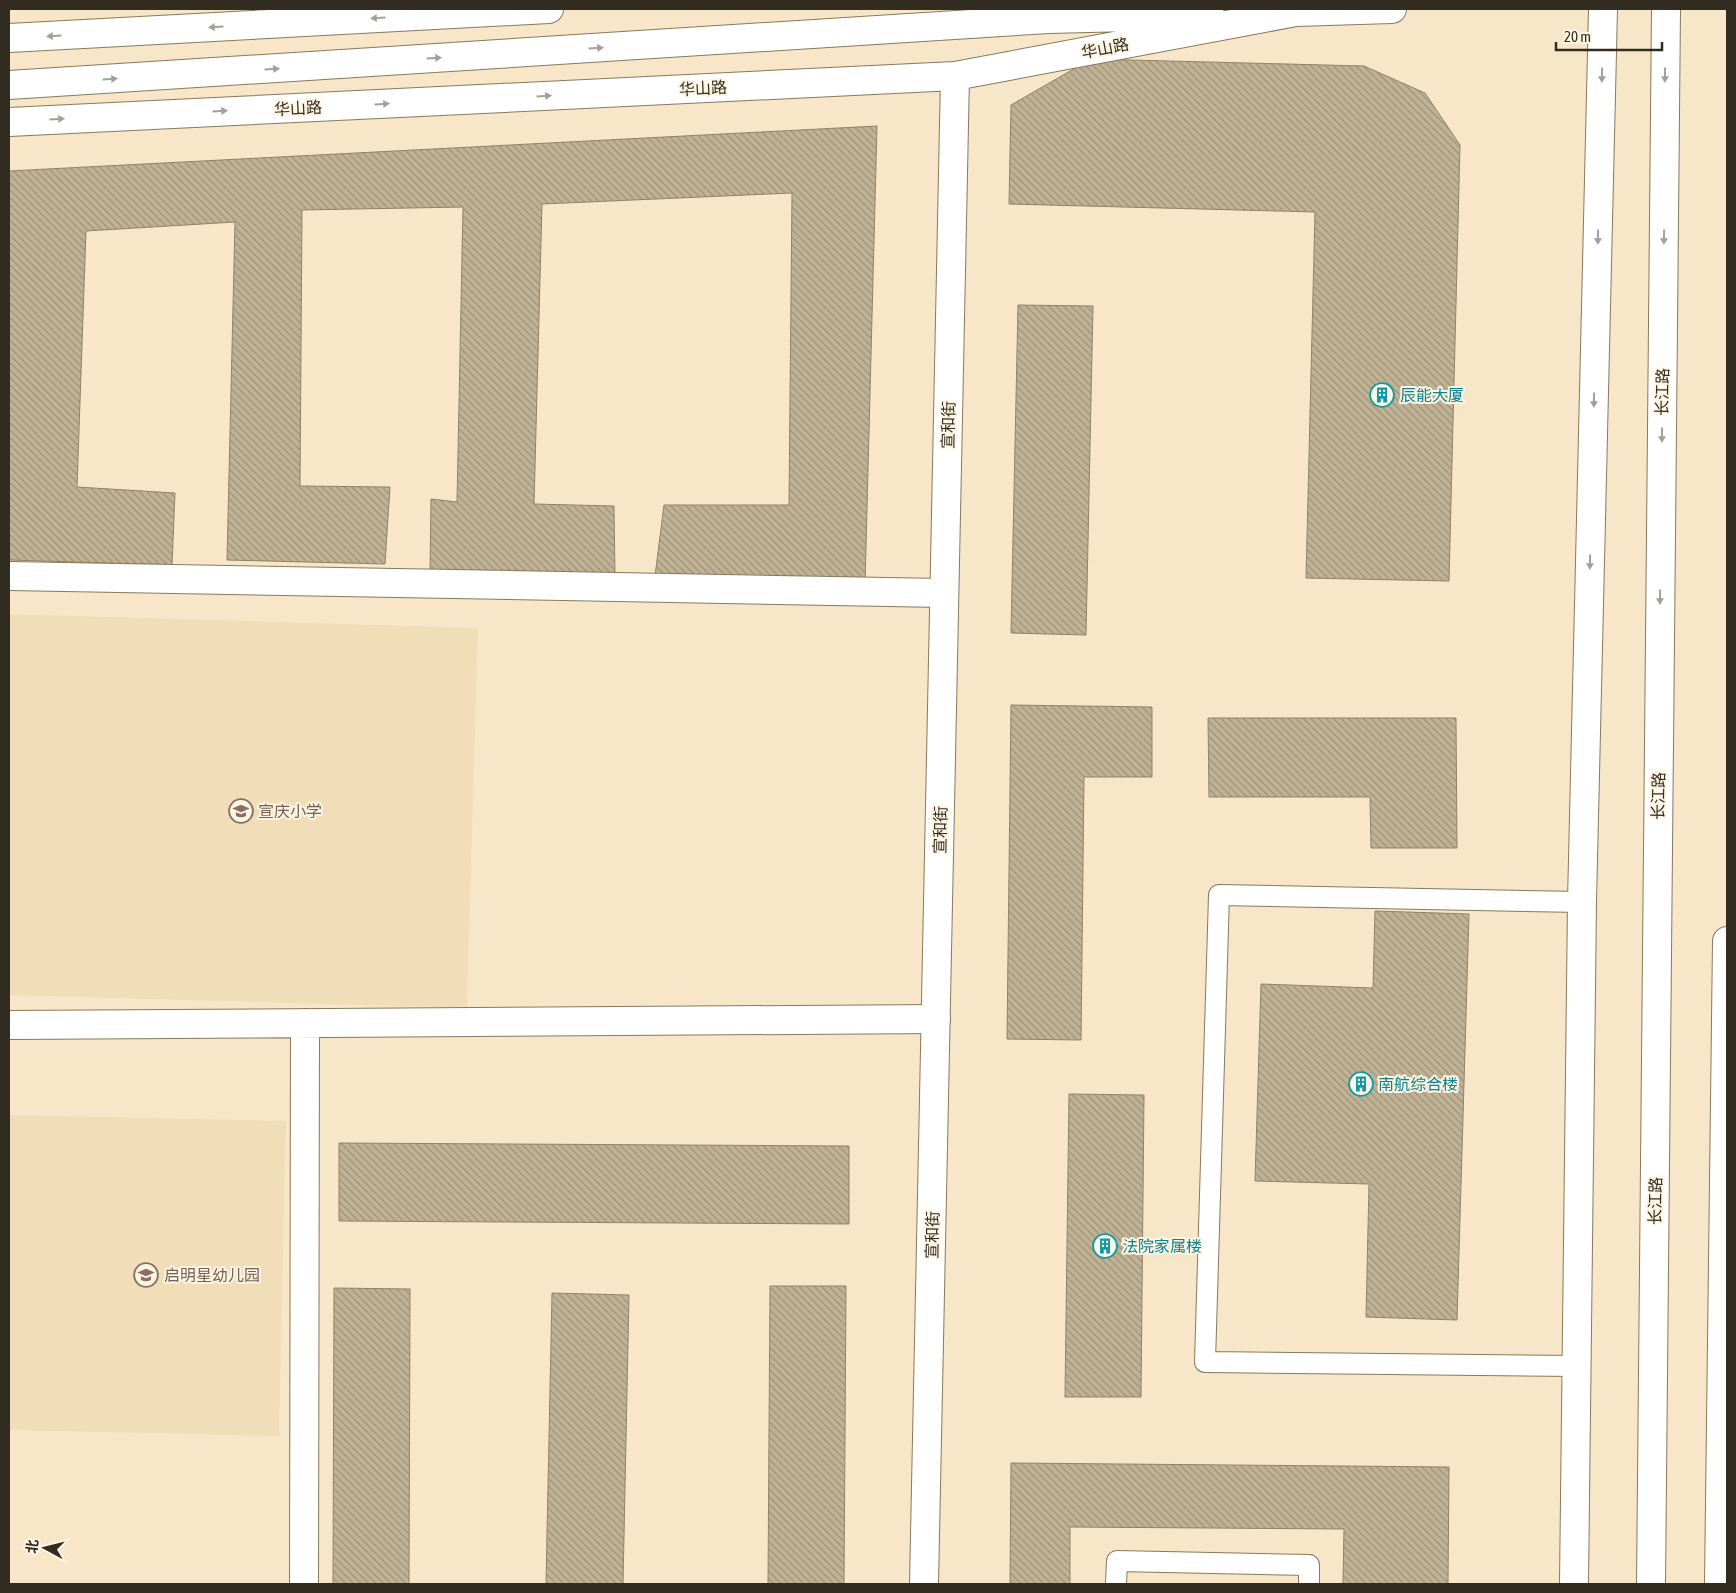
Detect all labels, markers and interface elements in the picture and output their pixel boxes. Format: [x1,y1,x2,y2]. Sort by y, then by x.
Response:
one-way arrow [370,15,386,23]
scale bar [1556,20,1662,52]
one-way arrow [208,23,224,31]
text: 20 m [1564,28,1591,45]
one-way arrow [45,32,61,40]
street label: 华山路 [1080,35,1130,61]
one-way arrow [589,44,605,52]
one-way arrow [426,54,442,62]
one-way arrow [264,64,280,72]
one-way arrow [1597,67,1605,83]
one-way arrow [1661,67,1669,83]
one-way arrow [102,74,118,82]
street label: 华山路 [679,78,727,98]
one-way arrow [537,91,553,99]
street label: 华山路 [274,98,322,118]
one-way arrow [374,99,390,107]
one-way arrow [212,107,228,115]
one-way arrow [50,115,66,123]
one-way arrow [1594,230,1602,246]
one-way arrow [1660,230,1668,246]
street label: 长江路 [1653,368,1671,416]
building icon: 辰能大厦 [1369,382,1395,408]
place label: 辰能大厦 [1400,386,1464,404]
one-way arrow [1590,392,1598,408]
street label: 宣和街 [939,401,957,449]
one-way arrow [1658,427,1666,443]
one-way arrow [1586,555,1594,571]
one-way arrow [1656,590,1664,606]
street label: 长江路 [1649,772,1667,820]
school or university icon: 宣庆小学 [228,798,254,824]
place label: 宣庆小学 [258,802,322,820]
street label: 宣和街 [931,806,949,854]
building icon: 南航综合楼 [1348,1071,1374,1097]
place label: 南航综合楼 [1378,1075,1458,1093]
street label: 长江路 [1646,1177,1664,1225]
street label: 宣和街 [923,1211,941,1259]
building icon: 法院家属楼 [1092,1233,1118,1259]
place label: 法院家属楼 [1122,1237,1202,1255]
school or university icon: 启明星幼儿园 [133,1262,159,1288]
place label: 启明星幼儿园 [164,1266,260,1284]
north arrow [20,1523,70,1573]
text: 北 [23,1538,41,1554]

